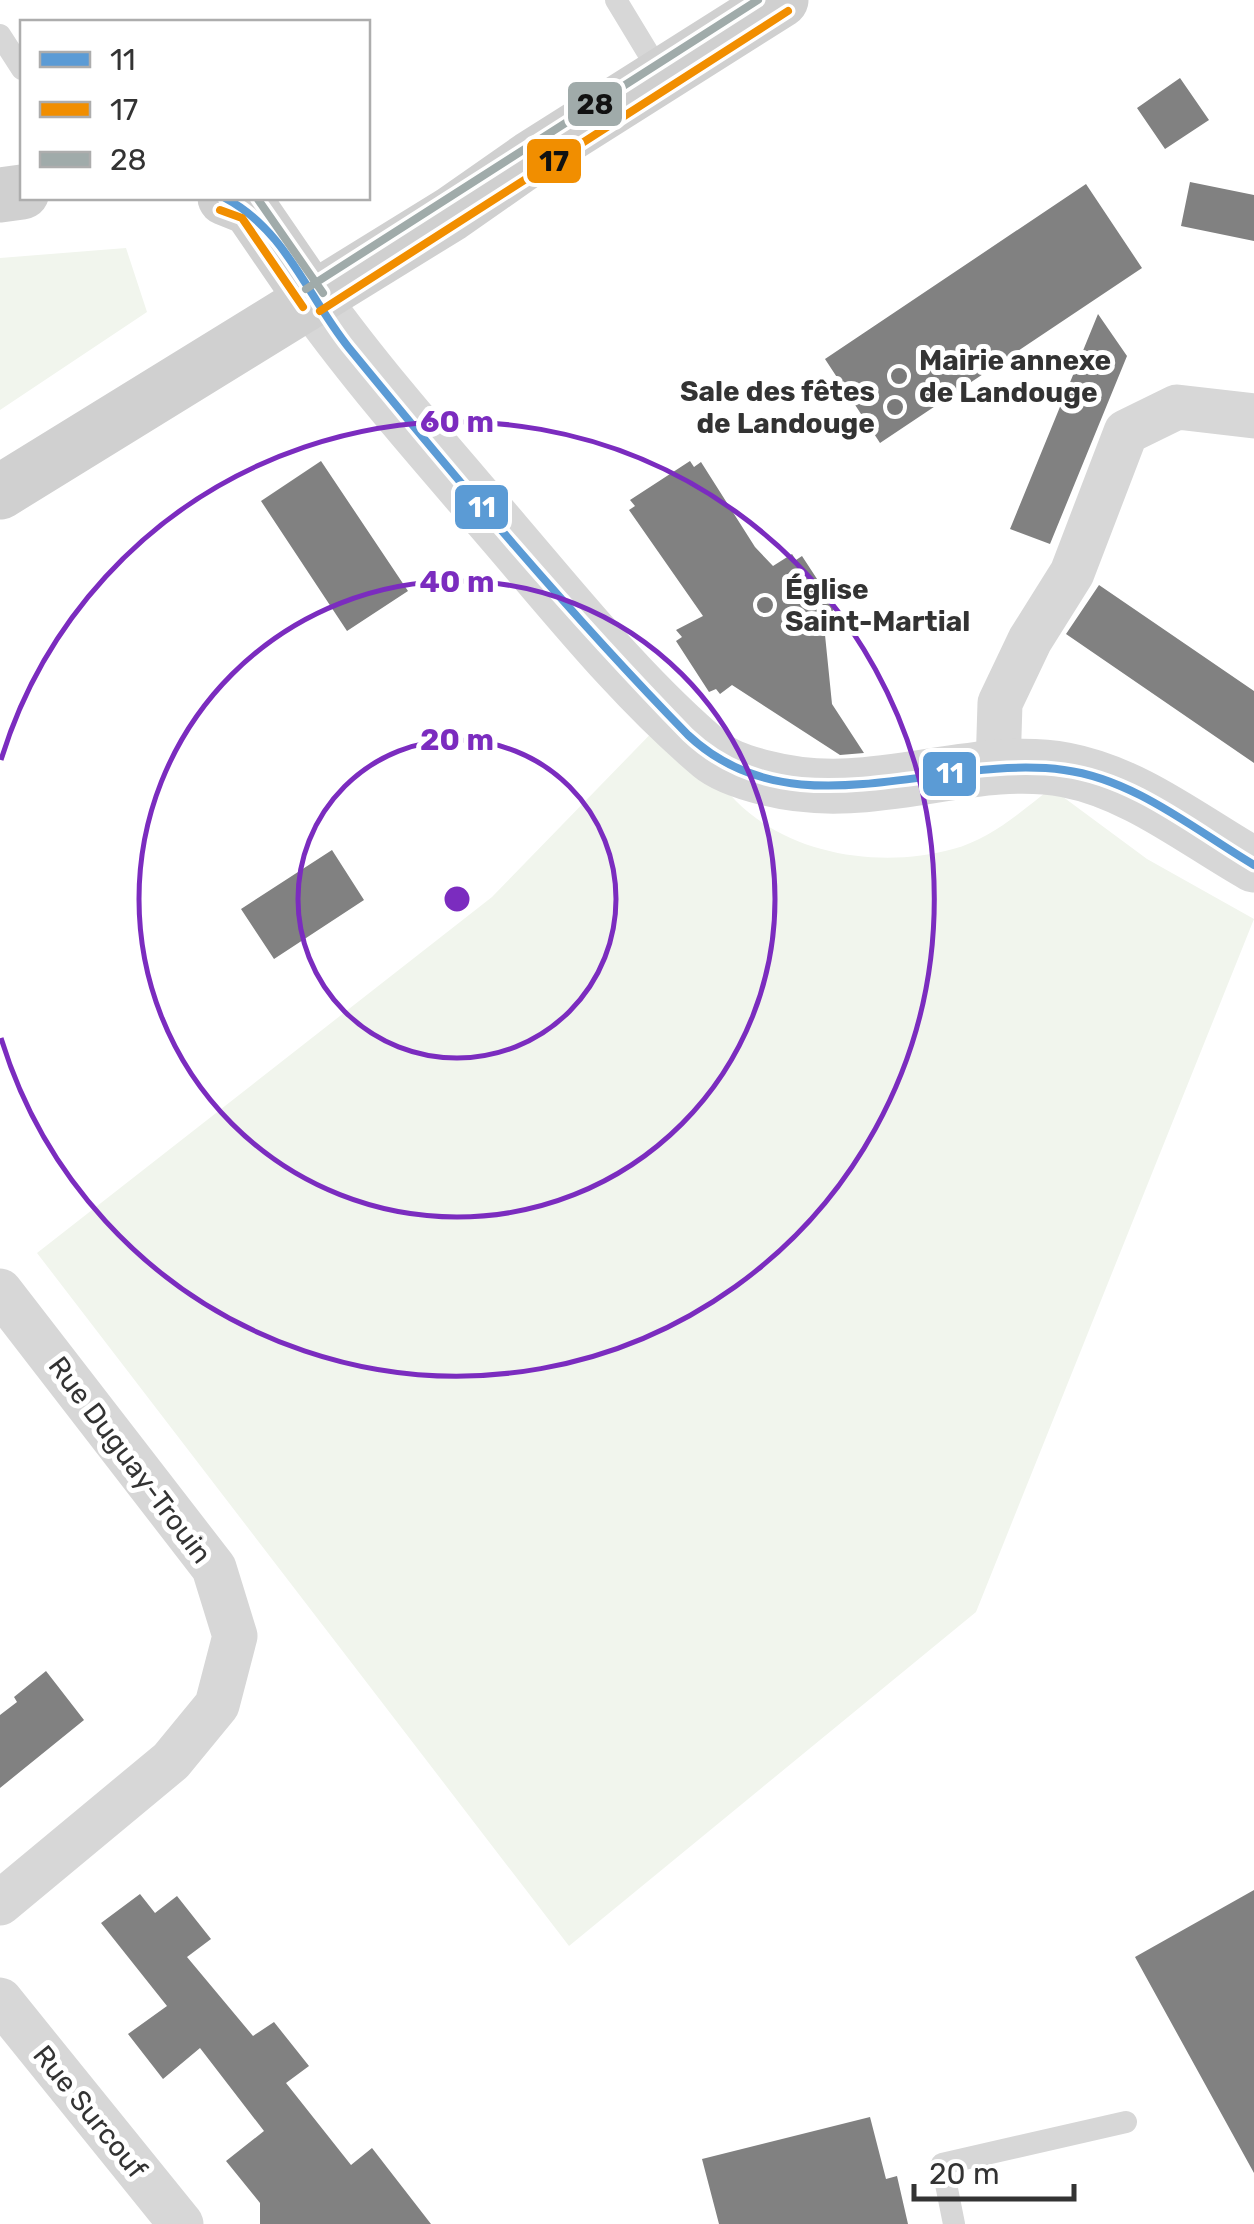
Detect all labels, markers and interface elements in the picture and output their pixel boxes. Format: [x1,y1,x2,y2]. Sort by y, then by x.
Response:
legend [20,20,370,200]
text: 11 [110,42,136,78]
line badge: 28 [566,80,624,128]
text: 28 [576,88,614,121]
text: 17 [110,92,138,128]
line badge: 17 [525,137,583,185]
text: 28 [110,142,147,178]
text: 17 [539,145,569,178]
place label: Mairie annexe de Landouge [919,344,1111,409]
marker: Mairie annexe de Landouge [888,365,910,387]
place label: Sale des fêtes de Landouge [680,375,875,440]
marker: Sale des fêtes de Landouge [884,396,906,418]
text: 60 m [420,404,494,440]
line badge: 11 [453,483,510,531]
text: 11 [468,491,496,524]
text: 40 m [420,564,494,600]
place label: Église Saint-Martial [785,573,970,638]
marker: Église Saint-Martial [754,594,776,616]
text: 20 m [420,722,494,758]
line badge: 11 [921,750,978,798]
text: 11 [936,757,964,790]
centre of rings [439,881,475,917]
street label: Rue Duguay-Trouin [42,1350,218,1570]
street label: Rue Surcouf [26,2039,154,2185]
scale bar [914,2139,1074,2201]
text: 20 m [929,2156,1000,2192]

